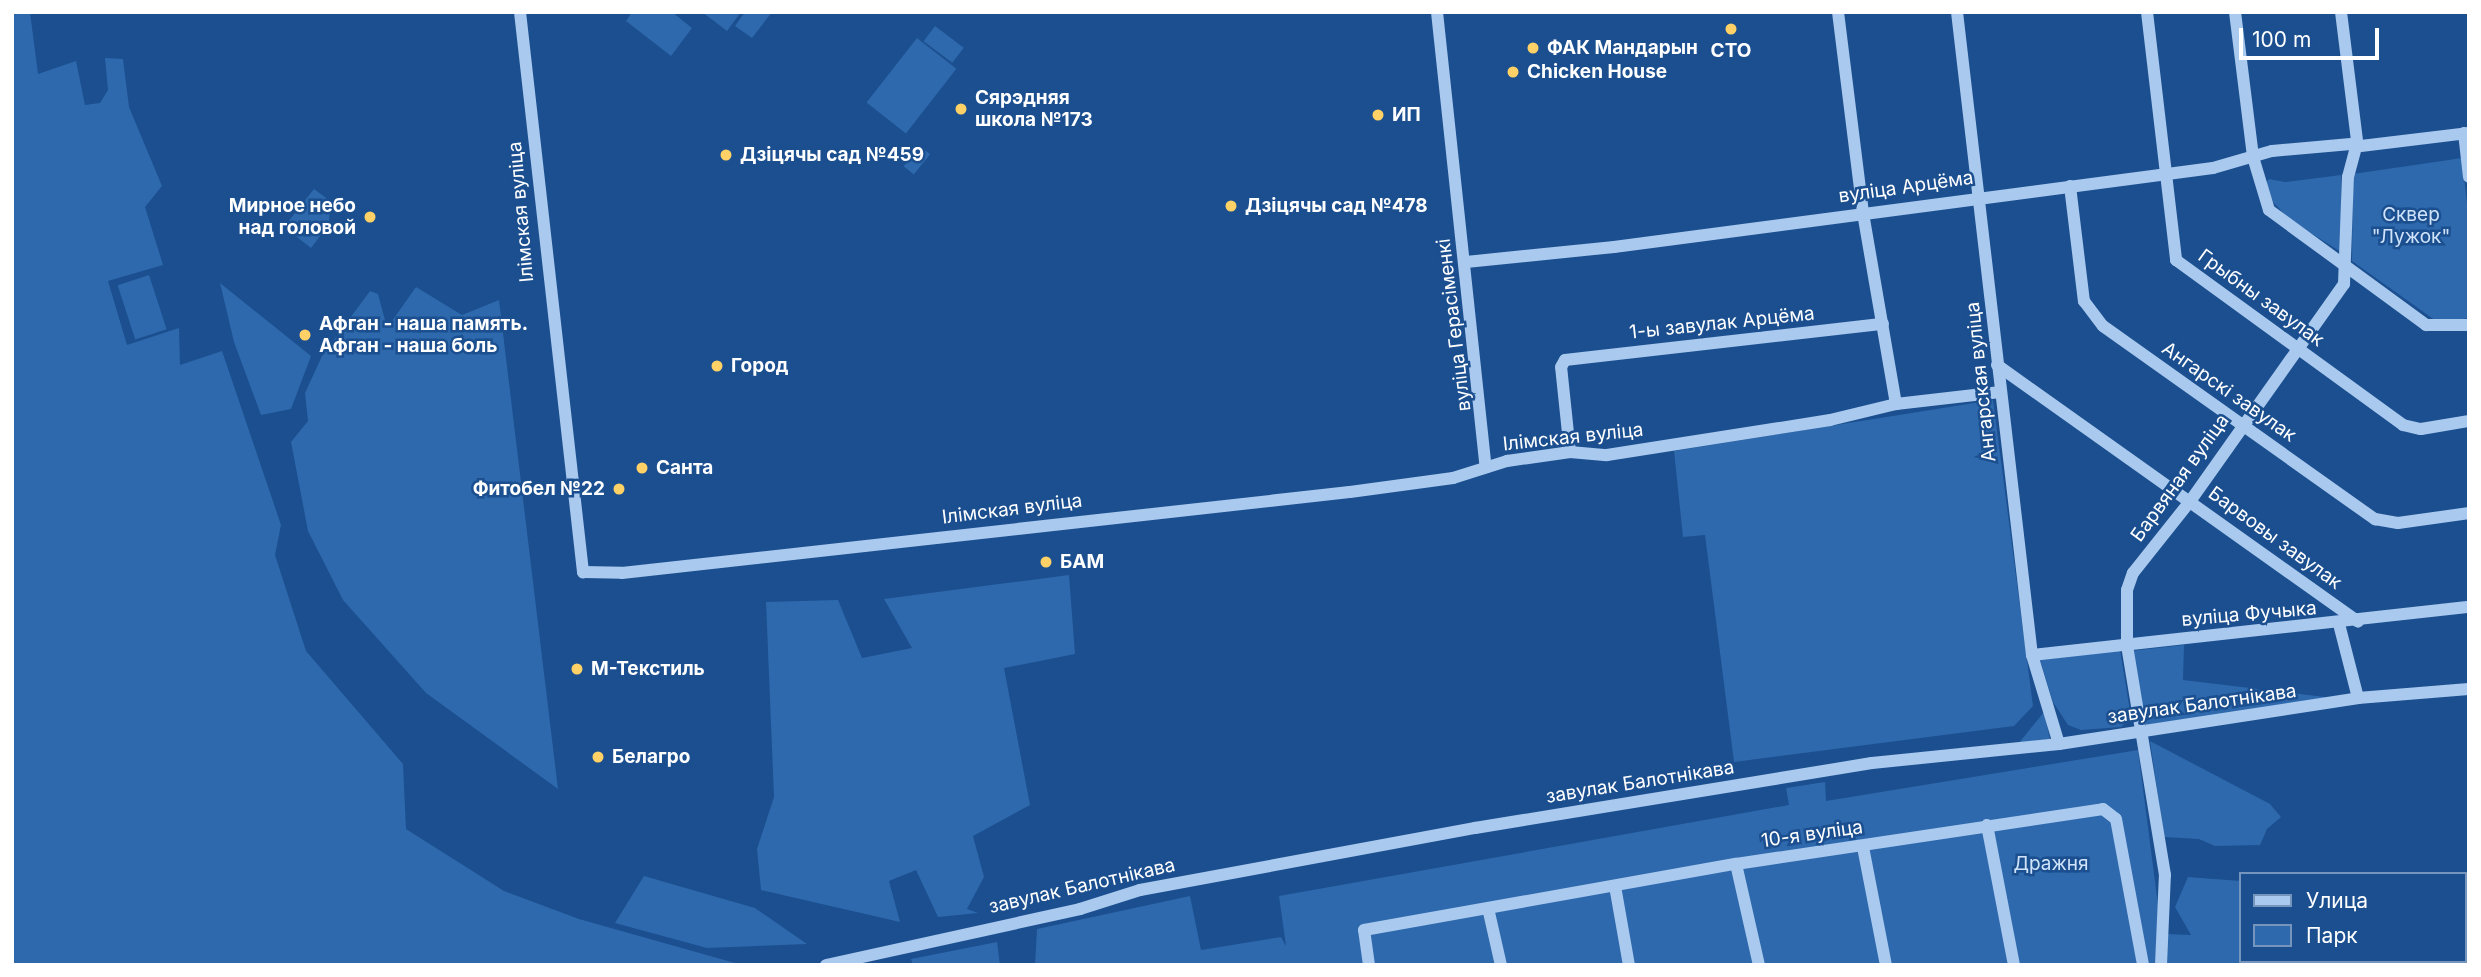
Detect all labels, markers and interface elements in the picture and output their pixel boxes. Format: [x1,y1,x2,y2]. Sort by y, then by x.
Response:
scale bar [2243,14,2383,58]
marker: СТО [1723,21,1739,37]
text: 100 m [2252,27,2311,52]
place label: ФАК Мандарын [1547,37,1698,59]
marker: ФАК Мандарын [1525,40,1541,56]
place label: СТО [1711,40,1751,62]
place label: Chicken House [1527,61,1667,83]
marker: Chicken House [1505,64,1521,80]
place label: Сярэдняя школа №173 [975,87,1093,131]
marker: Сярэдняя школа №173 [953,101,969,117]
place label: ИП [1392,104,1421,126]
marker: ИП [1370,107,1386,123]
street label: Ілімская вуліца [503,141,539,283]
place label: Дзіцячы сад №459 [740,144,924,166]
marker: Дзіцячы сад №459 [718,147,734,163]
street label: вуліца Арцёма [1837,166,1975,208]
place label: Мирное небо над головой [229,195,356,239]
place label: Дзіцячы сад №478 [1245,195,1428,217]
marker: Дзіцячы сад №478 [1223,198,1239,214]
park label: Сквер "Лужок" [2372,204,2450,248]
marker: Мирное небо над головой [362,209,378,225]
street label: вуліца Герасіменкі [1432,237,1476,413]
street label: Грыбны завулак [2194,245,2328,351]
street label: Ангарская вуліца [1961,301,2001,463]
street label: 1-ы завулак Арцёма [1628,302,1816,344]
place label: Афган - наша память. Афган - наша боль [319,313,528,357]
marker: Афган - наша память. Афган - наша боль [297,327,313,343]
street label: Ангарскі завулак [2158,337,2300,447]
place label: Город [731,355,789,377]
marker: Город [709,358,725,374]
street label: Барвяная вуліца [2126,410,2234,546]
street label: Ілімская вуліца [1502,418,1644,456]
place label: Санта [656,457,713,479]
marker: Санта [634,460,650,476]
place label: Фитобел №22 [473,478,605,500]
marker: Фитобел №22 [611,481,627,497]
street label: Барвовы завулак [2204,482,2346,594]
street label: Ілімская вуліца [941,489,1083,529]
place label: БАМ [1060,551,1104,573]
marker: БАМ [1038,554,1054,570]
street label: вуліца Фучыка [2180,597,2318,631]
place label: М-Текстиль [591,658,705,680]
marker: М-Текстиль [569,661,585,677]
street label: завулак Балотнікава [2106,679,2298,729]
place label: Белагро [612,746,690,768]
marker: Белагро [590,749,606,765]
street label: завулак Балотнікава [1544,756,1736,808]
street label: 10-я вуліца [1760,816,1864,852]
street label: завулак Балотнікава [987,853,1177,919]
park label: Дражня [2013,853,2089,875]
legend [2240,872,2467,963]
text: Улица [2306,888,2368,913]
text: Парк [2306,923,2358,948]

